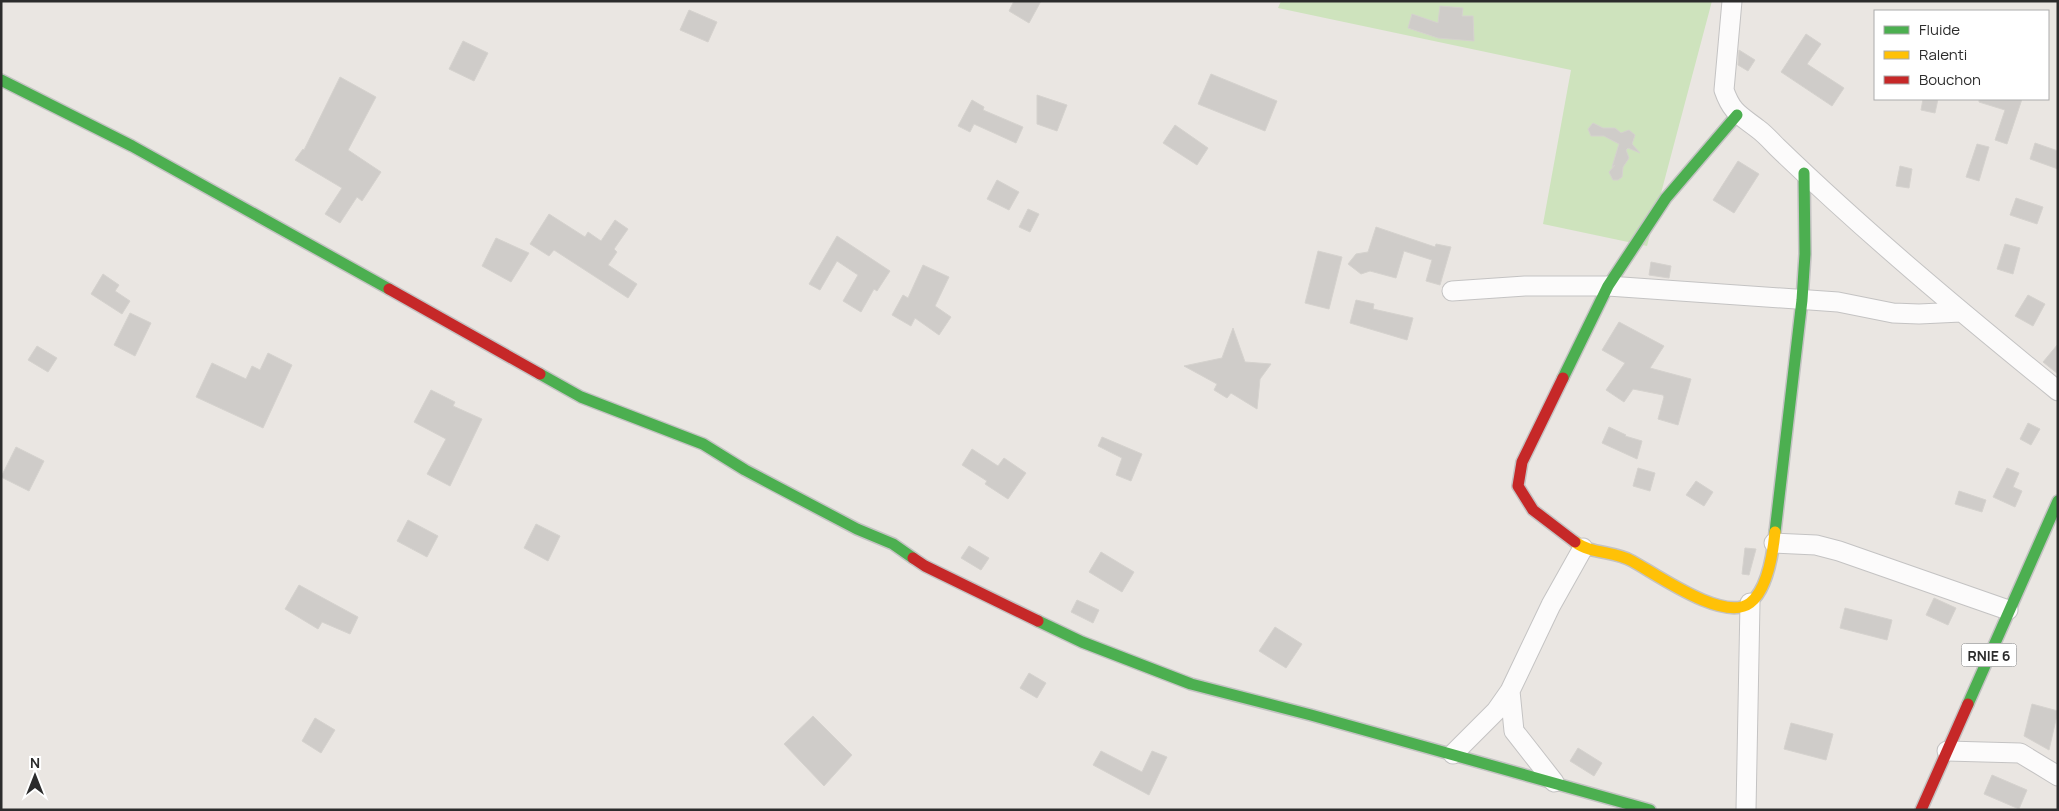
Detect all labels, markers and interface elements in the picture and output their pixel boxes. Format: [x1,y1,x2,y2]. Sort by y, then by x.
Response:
legend [1874,10,2049,100]
text: Fluide [1919,19,1960,40]
text: Ralenti [1919,44,1967,65]
text: Bouchon [1919,69,1981,90]
road number: RNIE 6 [1962,644,2016,666]
north arrow [10,751,60,801]
text: N [30,753,40,772]

